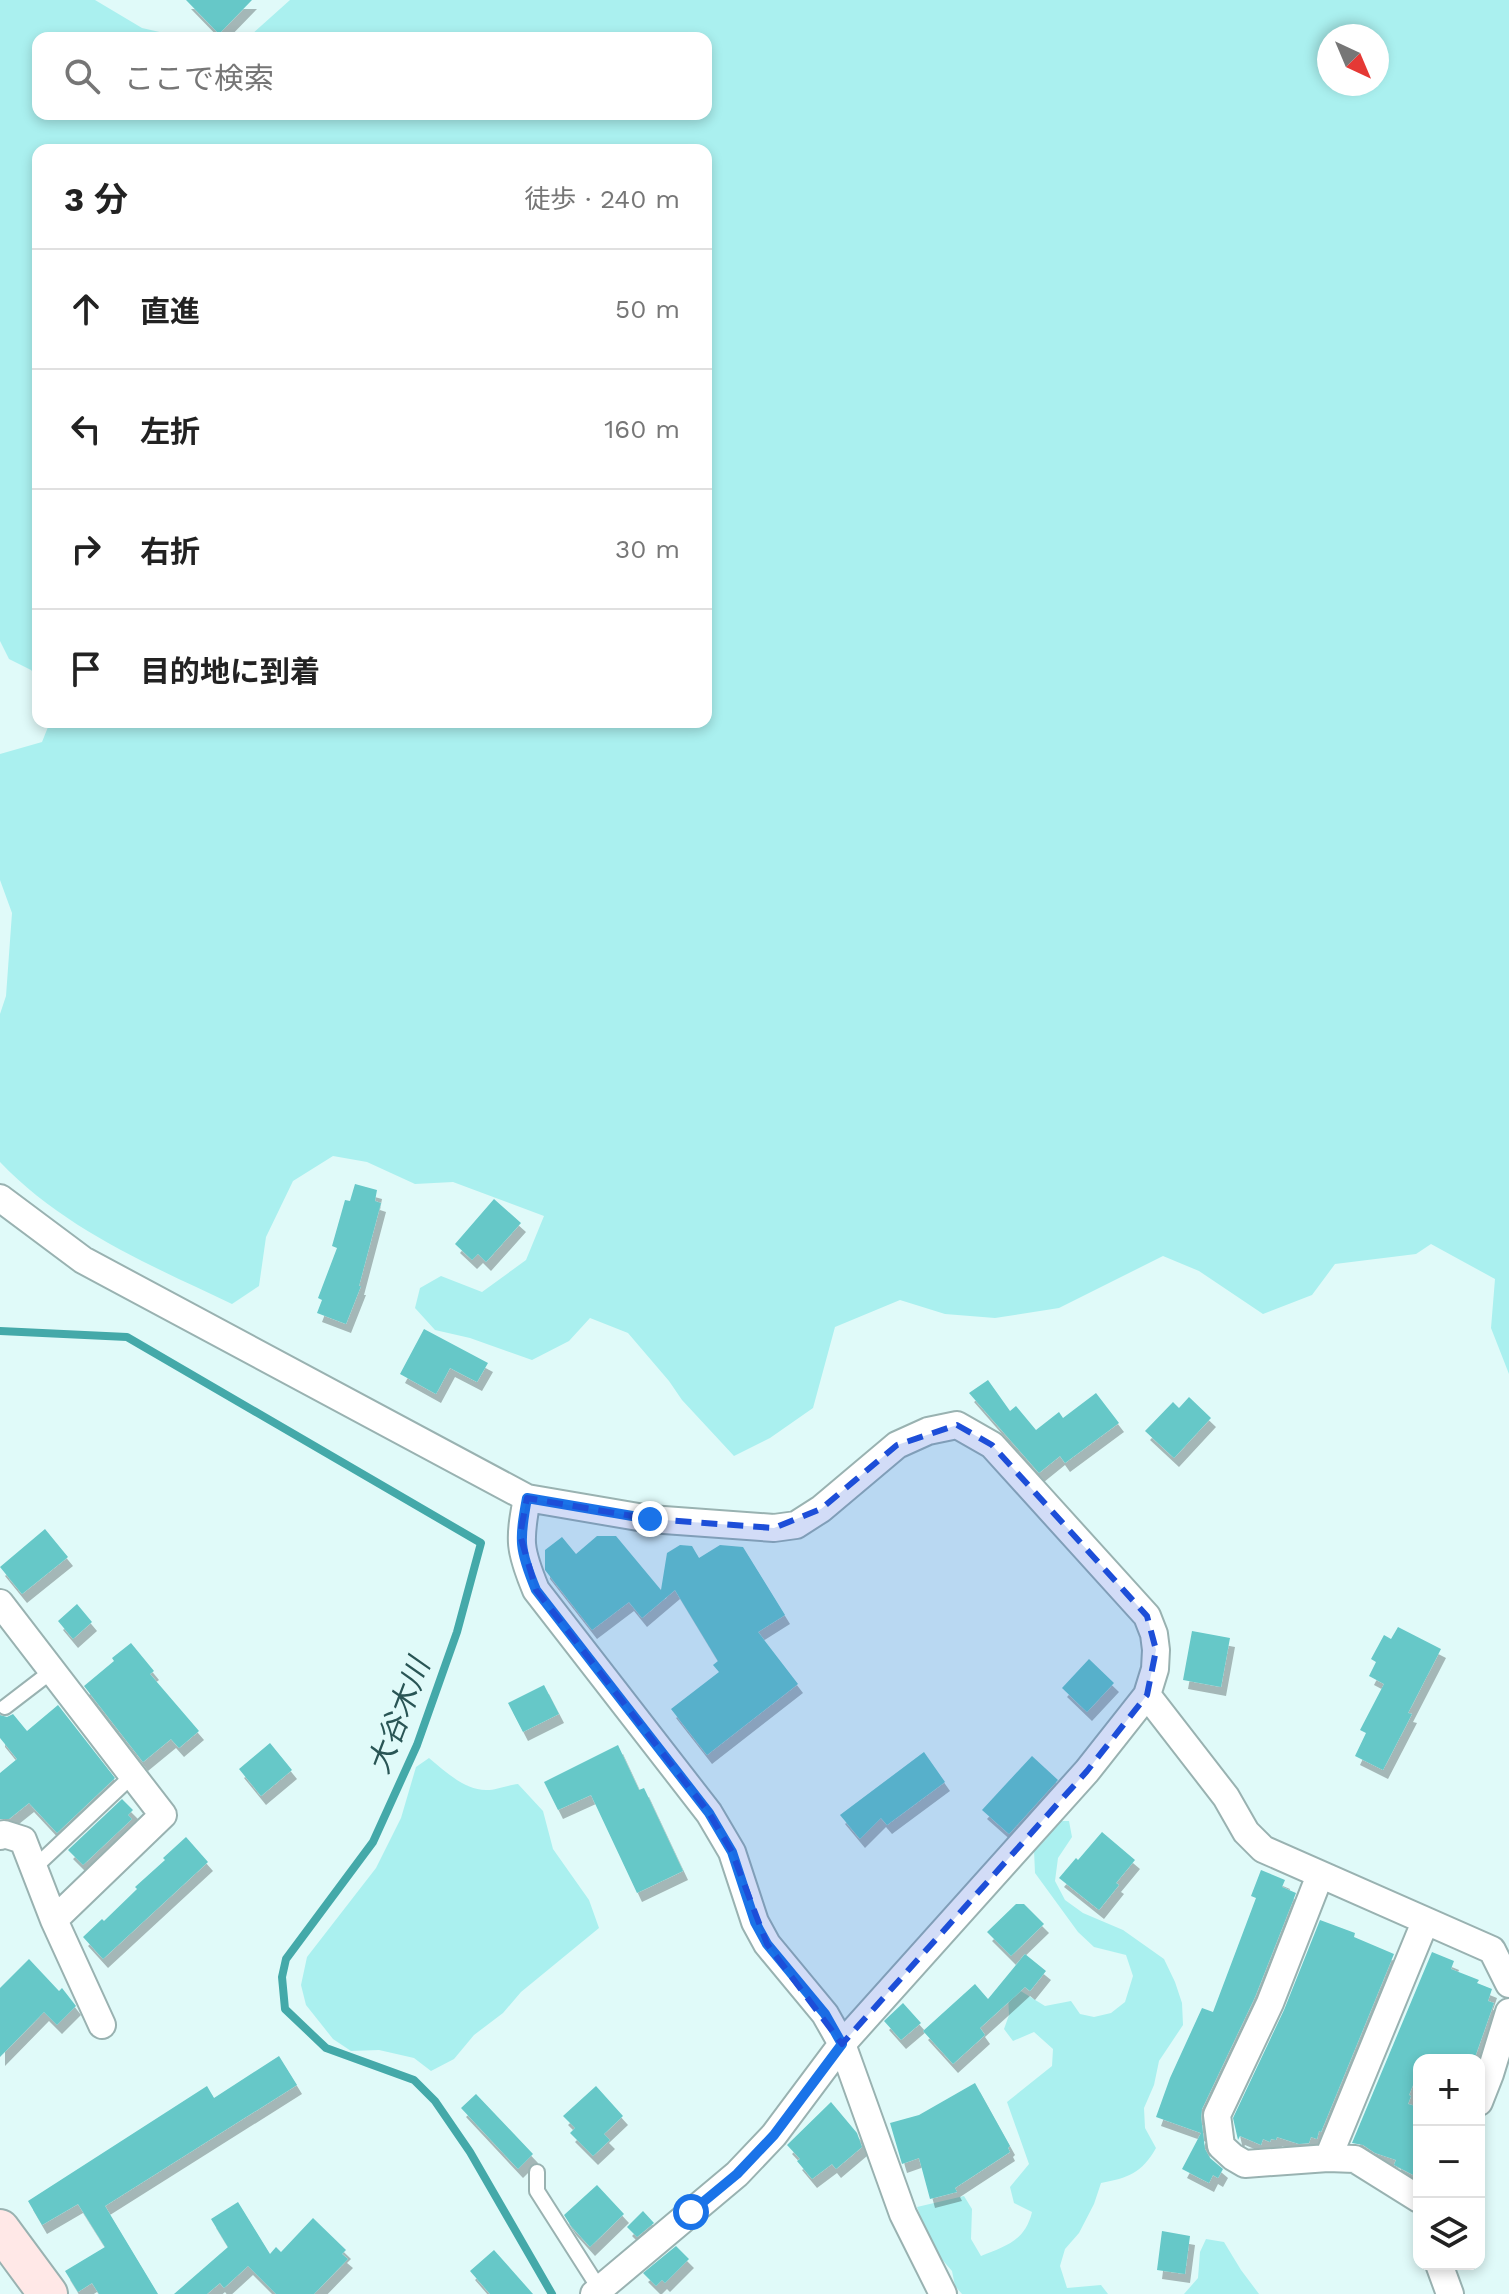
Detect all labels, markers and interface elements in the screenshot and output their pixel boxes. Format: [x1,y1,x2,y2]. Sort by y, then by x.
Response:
north arrow [1317,24,1389,96]
search box [32,32,712,120]
icon: search [60,54,104,98]
text: ここで検索 [124,61,274,96]
text: 3 分 [64,179,128,219]
text: 徒歩 · 240 m [524,184,680,214]
icon: ahead [64,287,108,331]
text: 直進 [140,294,200,329]
text: 50 m [615,294,680,324]
icon: left [64,407,108,451]
text: 左折 [140,414,200,449]
text: 160 m [604,414,680,444]
icon: right [64,527,108,571]
text: 右折 [140,534,200,569]
text: 30 m [615,534,680,564]
icon: arrive [64,647,108,691]
text: 目的地に到着 [140,654,320,689]
route end [632,1501,668,1537]
water label: 大谷木川 [361,1651,437,1778]
map controls [1413,2054,1485,2270]
button: + [1413,2054,1485,2126]
button: − [1413,2126,1485,2198]
route start [673,2194,709,2230]
button: layers [1413,2198,1485,2270]

